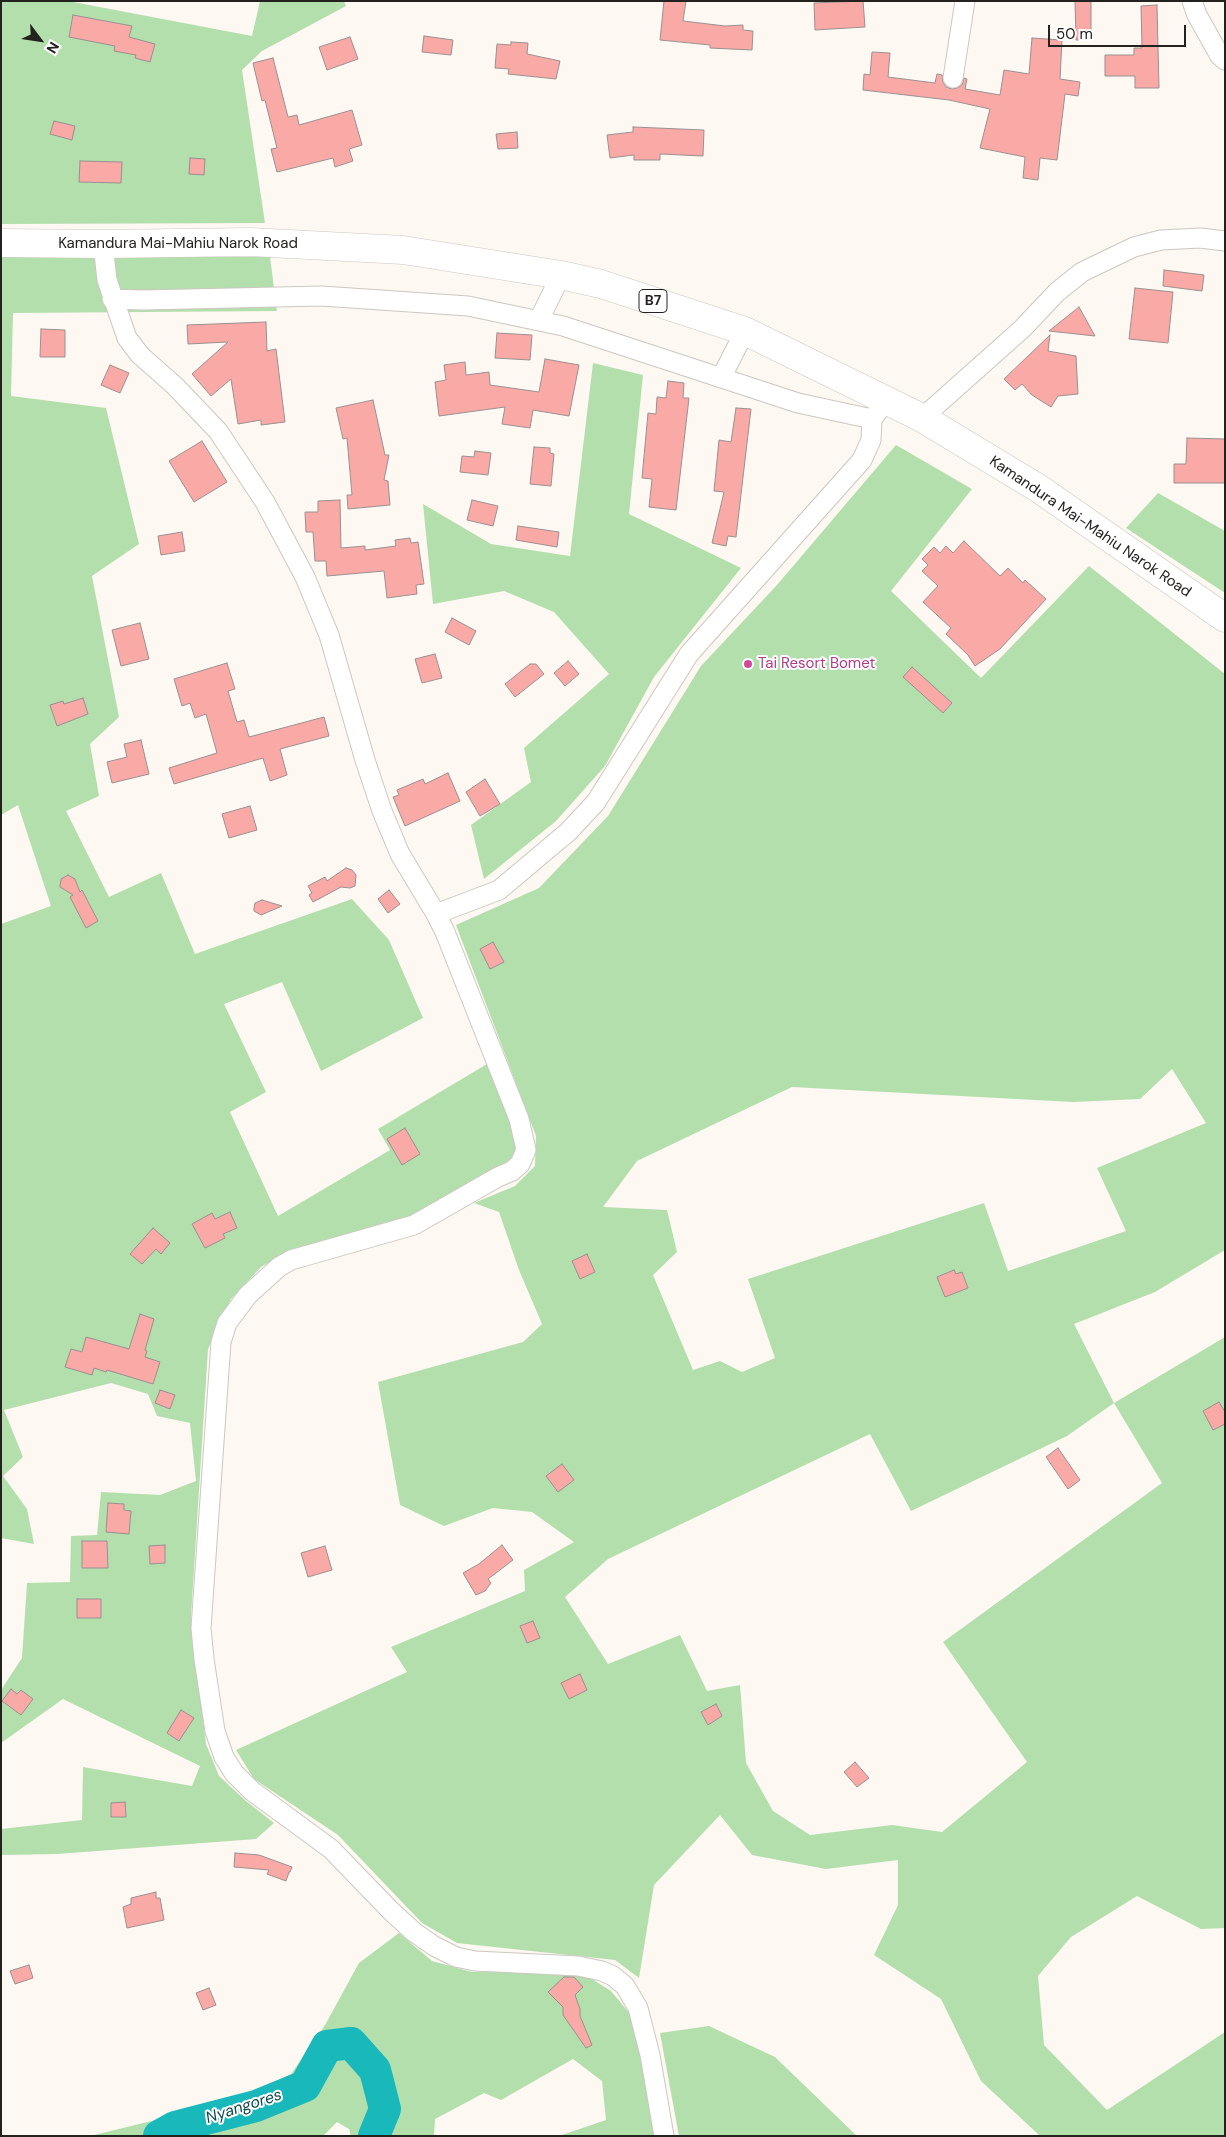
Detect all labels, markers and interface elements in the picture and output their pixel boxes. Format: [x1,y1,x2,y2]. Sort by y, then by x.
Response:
north arrow [15,15,65,65]
scale bar [1051,15,1188,47]
text: 50 m [1056,24,1093,44]
text: N [43,39,63,57]
street label: Kamandura Mai-Mahiu Narok Road [58,235,298,253]
road number: B7 [639,290,667,312]
street label: Kamandura Mai-Mahiu Narok Road [986,453,1194,601]
place label: Tai Resort Bomet [758,655,875,673]
marker: Tai Resort Bomet [742,658,754,670]
water label: Nyangores [204,2086,284,2128]

